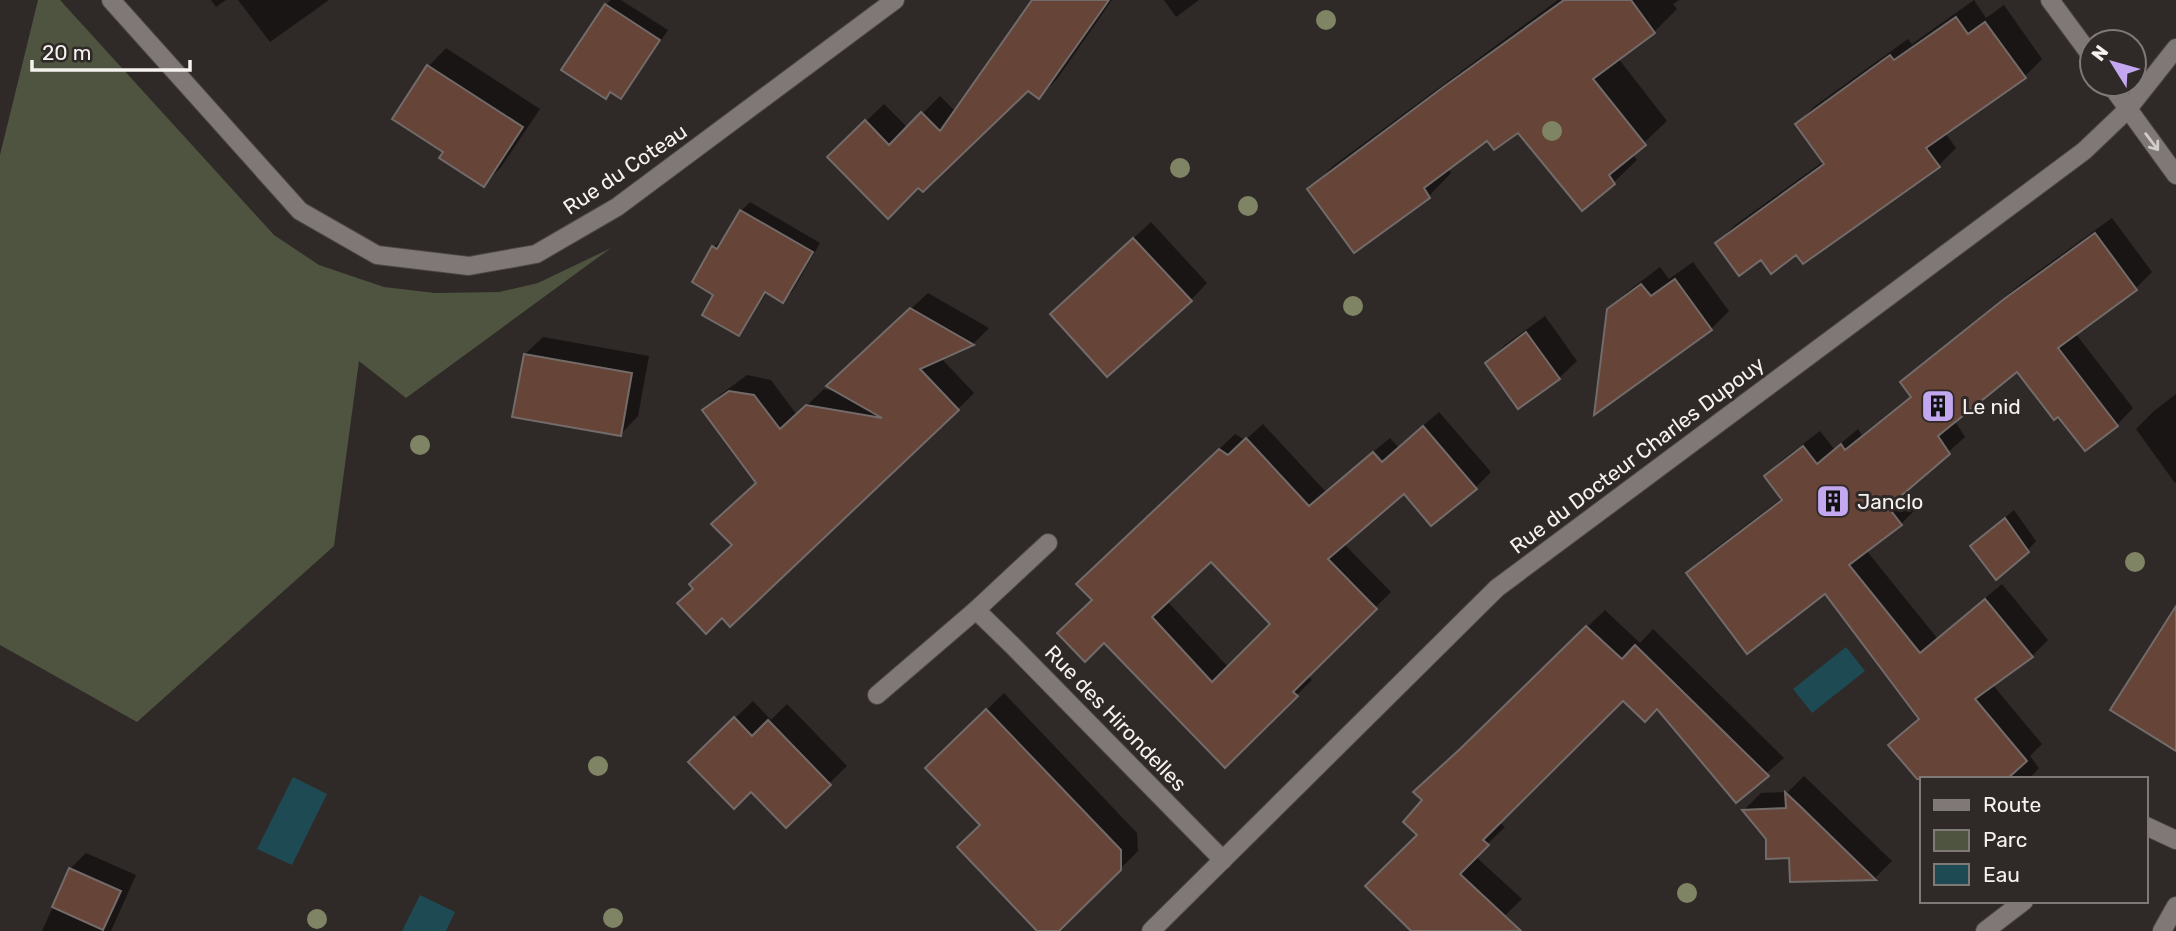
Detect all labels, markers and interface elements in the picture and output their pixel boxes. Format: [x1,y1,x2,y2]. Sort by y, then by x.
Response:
scale bar [32,28,189,72]
north arrow [2078,28,2148,98]
text: 20 m [42,40,91,65]
text: N [2087,41,2113,65]
street label: Rue du Coteau [558,118,692,220]
one-way arrow [2144,132,2159,151]
street label: Rue du Docteur Charles Dupouy [1505,351,1769,559]
building icon: Le nid [1919,387,1957,425]
place label: Le nid [1962,394,2021,419]
building icon: Janclo [1814,482,1852,520]
place label: Janclo [1857,489,1923,514]
street label: Rue des Hirondelles [1040,640,1192,796]
legend [1920,777,2148,903]
text: Route [1983,792,2041,817]
text: Parc [1983,827,2027,852]
text: Eau [1983,862,2020,887]

